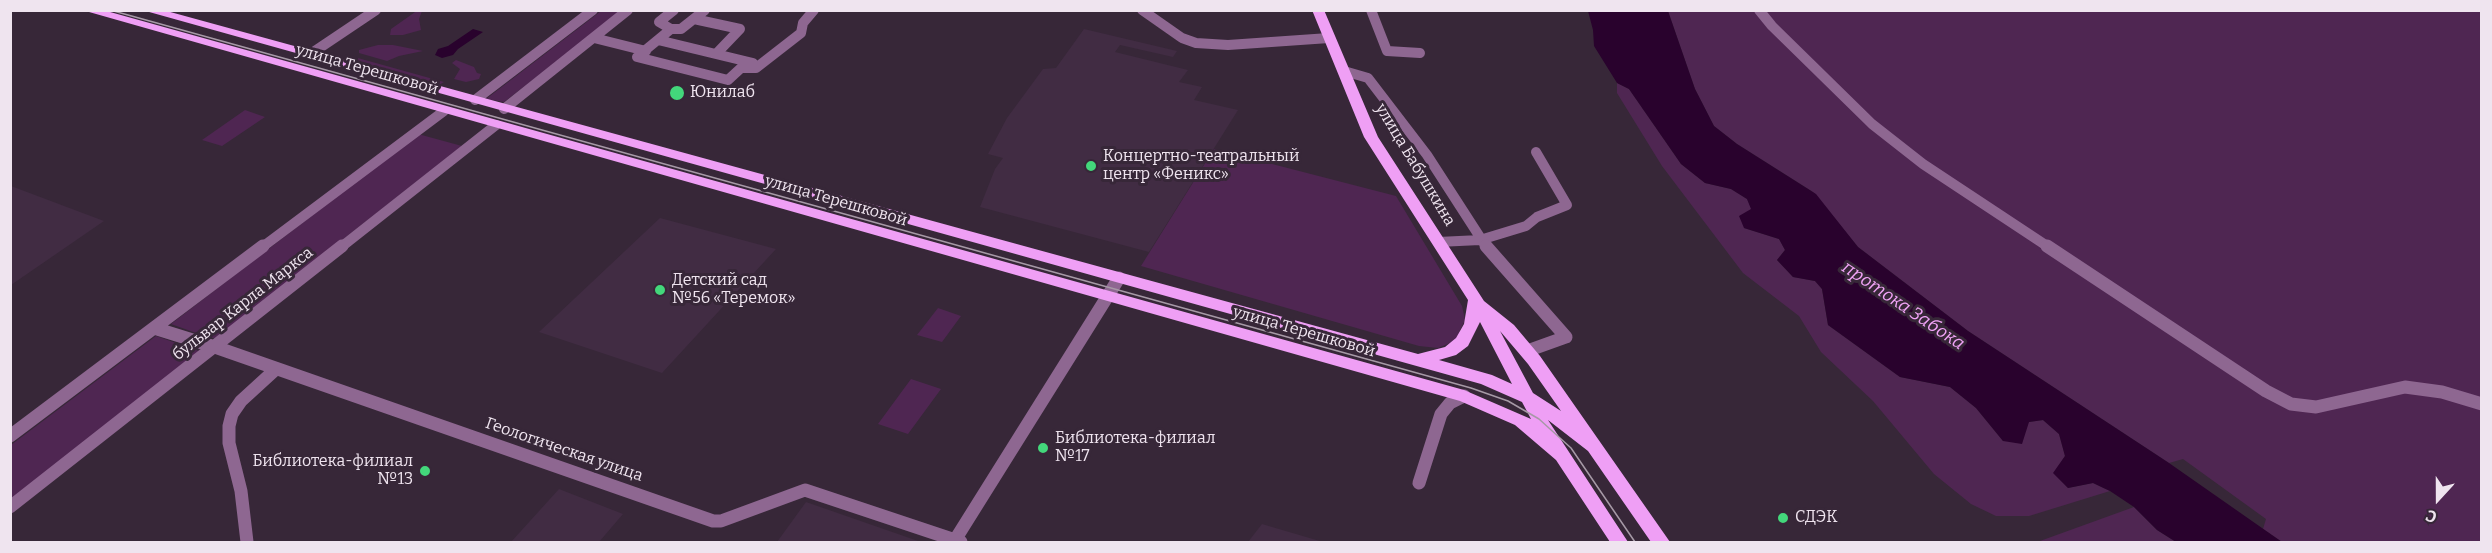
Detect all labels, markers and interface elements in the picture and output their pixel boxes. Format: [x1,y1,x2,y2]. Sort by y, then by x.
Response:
street label: улица Терешковой [294,41,440,99]
place label: Юнилаб [690,83,755,103]
marker: Юнилаб [668,84,686,102]
street label: улица Бабушкина [1371,100,1459,230]
place label: Концертно-театральный центр «Феникс» [1103,147,1299,185]
marker: Концертно-театральный центр «Феникс» [1084,159,1098,173]
street label: улица Терешковой [763,172,909,230]
street label: бульвар Карла Маркса [169,243,317,365]
water label: протока Забока [1838,257,1968,355]
place label: Детский сад №56 «Теремок» [672,271,796,309]
marker: Детский сад №56 «Теремок» [653,283,667,297]
street label: улица Терешковой [1231,303,1377,361]
street label: Геологическая улица [483,414,645,486]
place label: Библиотека-филиал №17 [1055,429,1215,467]
marker: Библиотека-филиал №17 [1036,441,1050,455]
place label: Библиотека-филиал №13 [253,452,413,490]
marker: Библиотека-филиал №13 [418,464,432,478]
north arrow [2408,469,2468,529]
text: С [2423,506,2440,527]
place label: СДЭК [1795,508,1838,528]
marker: СДЭК [1776,511,1790,525]

